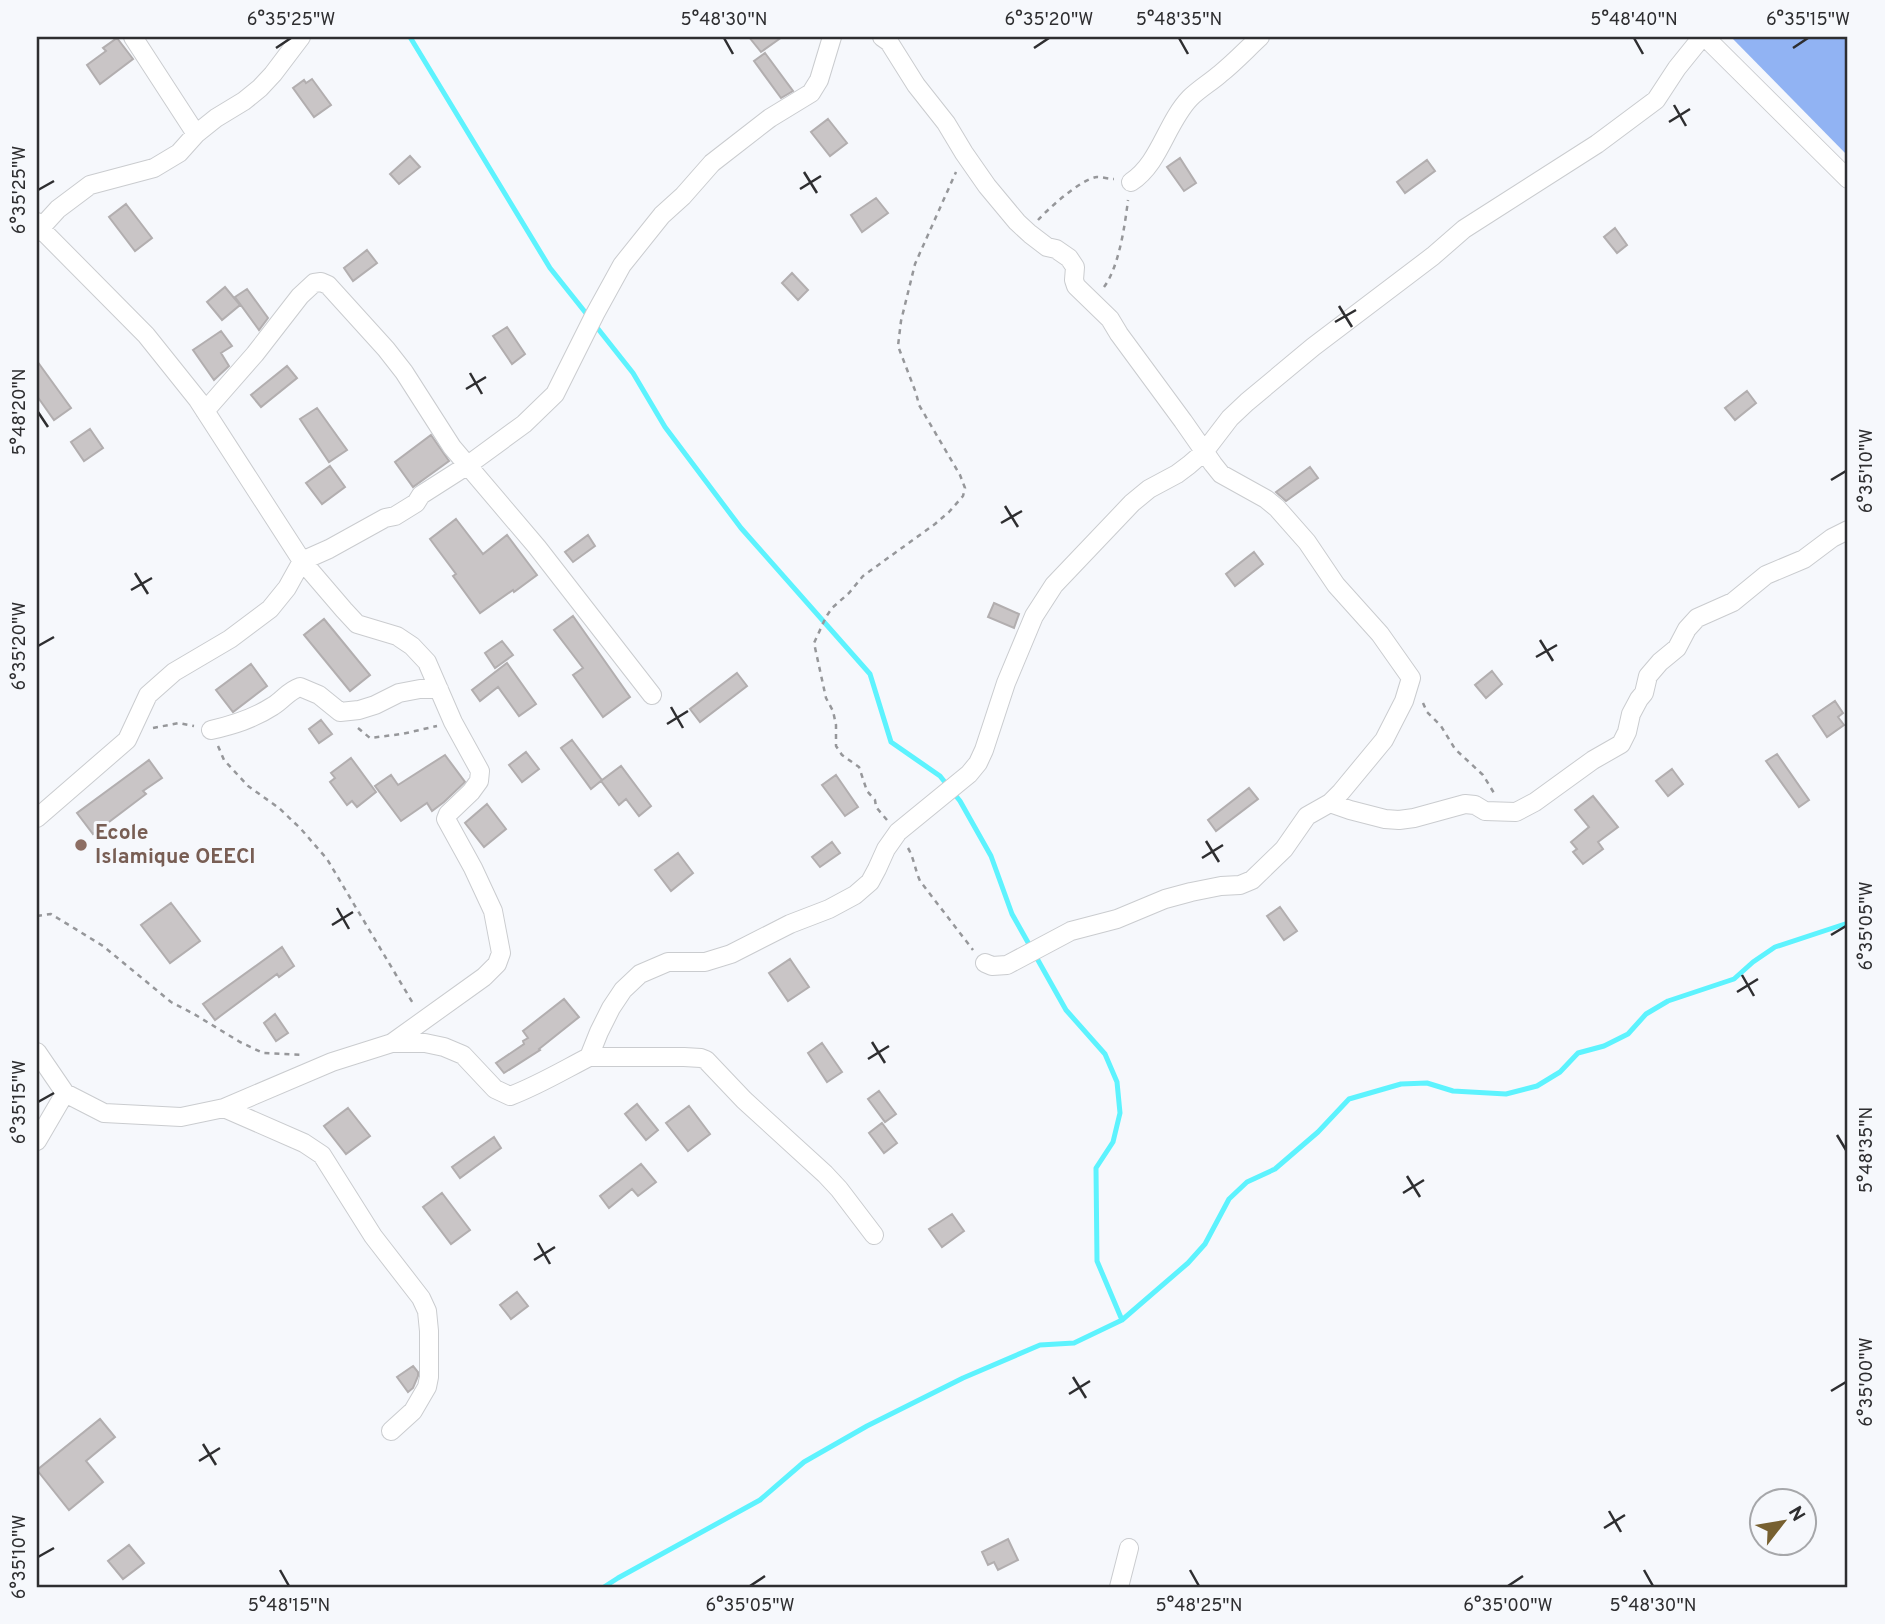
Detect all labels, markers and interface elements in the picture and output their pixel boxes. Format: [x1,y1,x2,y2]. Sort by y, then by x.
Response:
text: 6°35'25"W [247,9,335,32]
text: 5°48'30"N [681,9,767,32]
text: 6°35'20"W [1005,9,1093,32]
text: 5°48'35"N [1136,9,1222,32]
text: 5°48'40"N [1590,9,1678,32]
text: 6°35'15"W [1766,9,1850,32]
text: 6°35'25"W [9,146,32,234]
text: 5°48'20"N [9,368,32,456]
text: 6°35'10"W [1856,429,1879,513]
text: 6°35'20"W [9,602,32,690]
place label: Ecole Islamique OEECI [95,820,255,871]
marker: Ecole Islamique OEECI [73,837,89,853]
text: 6°35'05"W [1856,881,1879,971]
text: 6°35'15"W [9,1060,32,1144]
text: 5°48'35"N [1856,1107,1879,1193]
text: 6°35'00"W [1856,1337,1879,1427]
north arrow [1748,1488,1818,1558]
text: N [1782,1502,1810,1526]
text: 6°35'10"W [9,1515,32,1599]
text: 5°48'15"N [248,1595,330,1618]
text: 6°35'05"W [705,1595,795,1618]
text: 5°48'25"N [1156,1595,1242,1618]
text: 6°35'00"W [1463,1595,1553,1618]
text: 5°48'30"N [1610,1595,1696,1618]

